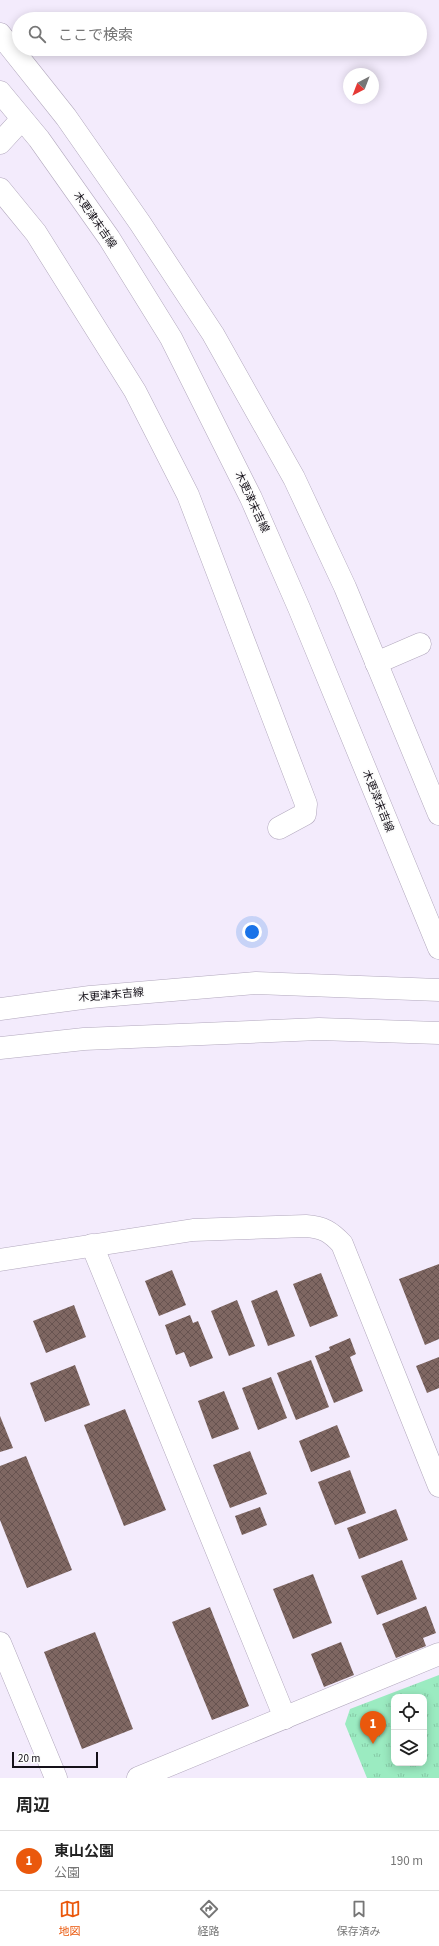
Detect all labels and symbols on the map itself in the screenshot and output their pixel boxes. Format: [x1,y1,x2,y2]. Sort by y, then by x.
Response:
north arrow [343,68,379,104]
street label: 木更津末吉線 [70,189,120,251]
street label: 木更津末吉線 [231,469,273,535]
street label: 木更津末吉線 [359,768,397,834]
your location [242,922,262,942]
street label: 木更津末吉線 [77,985,145,1005]
pin: 1 [360,1711,386,1744]
scale bar [12,1750,98,1769]

